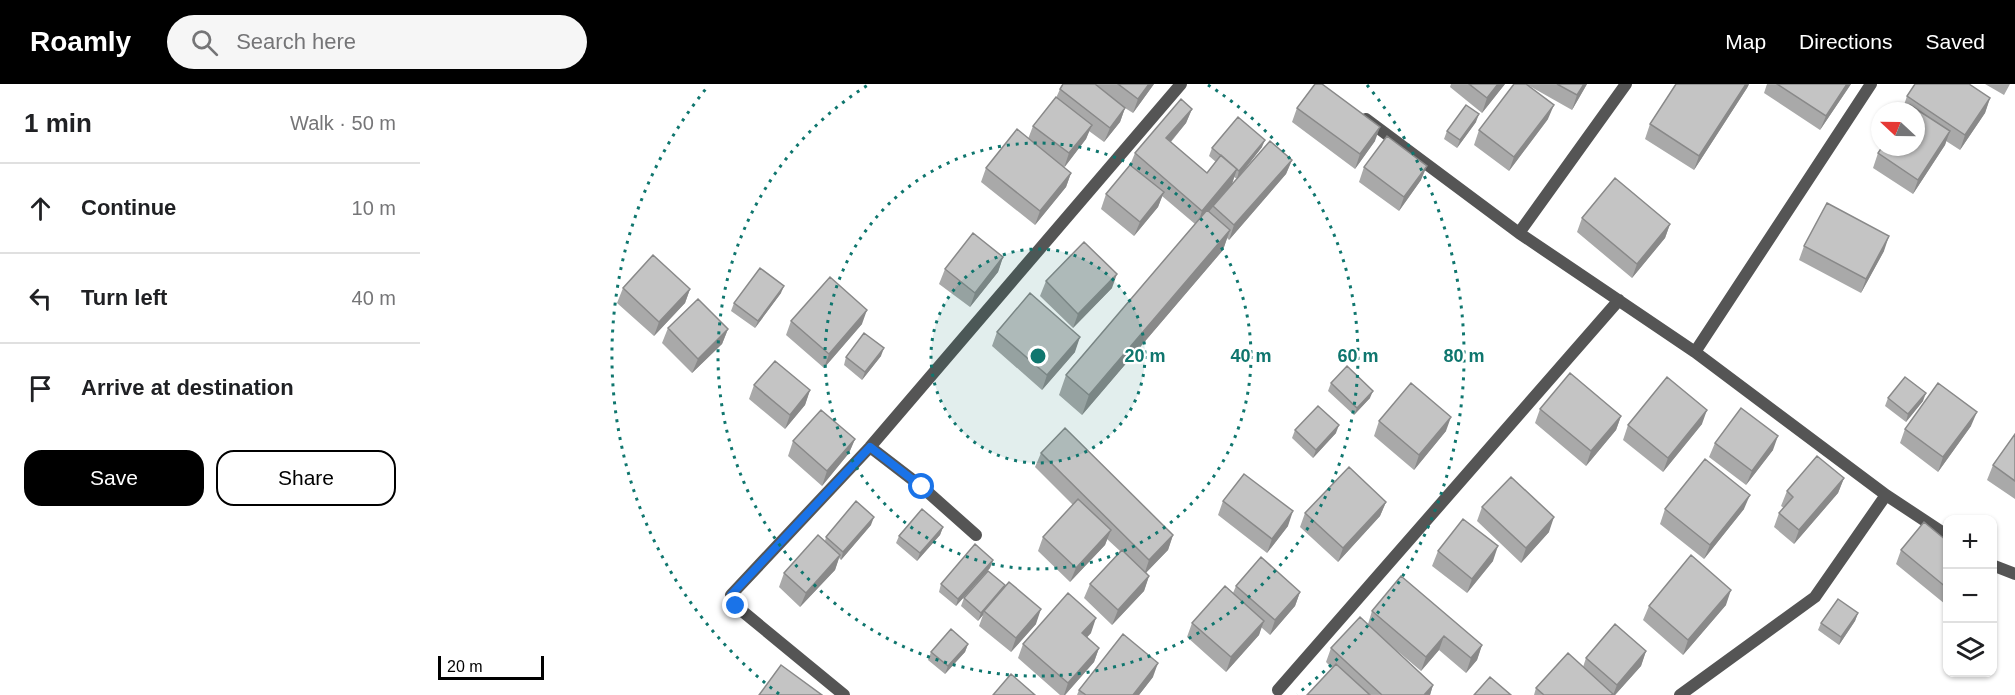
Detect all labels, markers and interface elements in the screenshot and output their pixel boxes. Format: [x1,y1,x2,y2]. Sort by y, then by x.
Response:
search box [167,15,587,69]
text: Roamly [30,26,131,57]
icon: search [188,26,221,59]
text: Search here [236,29,356,54]
text: Map [1725,30,1766,53]
text: Directions [1799,30,1892,53]
text: Saved [1925,30,1985,53]
north arrow [1871,102,1925,156]
text: 1 min [24,108,92,138]
text: Walk · 50 m [290,112,396,134]
icon: ahead [24,192,57,225]
text: Continue [81,195,176,220]
text: 10 m [352,197,396,219]
icon: left [24,282,57,315]
text: Turn left [81,285,167,310]
text: 40 m [352,287,396,309]
centre of rings [1028,346,1048,366]
text: 20 m [1124,346,1166,366]
text: 40 m [1230,346,1272,366]
text: 60 m [1337,346,1379,366]
text: 80 m [1443,346,1485,366]
icon: arrive [24,372,57,405]
text: Arrive at destination [81,375,294,400]
button: Save [24,450,204,506]
button: Share [216,450,396,506]
route start [908,473,934,499]
map controls [1943,515,1997,677]
button: + [1943,515,1997,569]
button: − [1943,569,1997,623]
route end [722,592,748,618]
button: layers [1943,623,1997,677]
scale bar [438,653,544,680]
text: 20 m [447,658,483,675]

